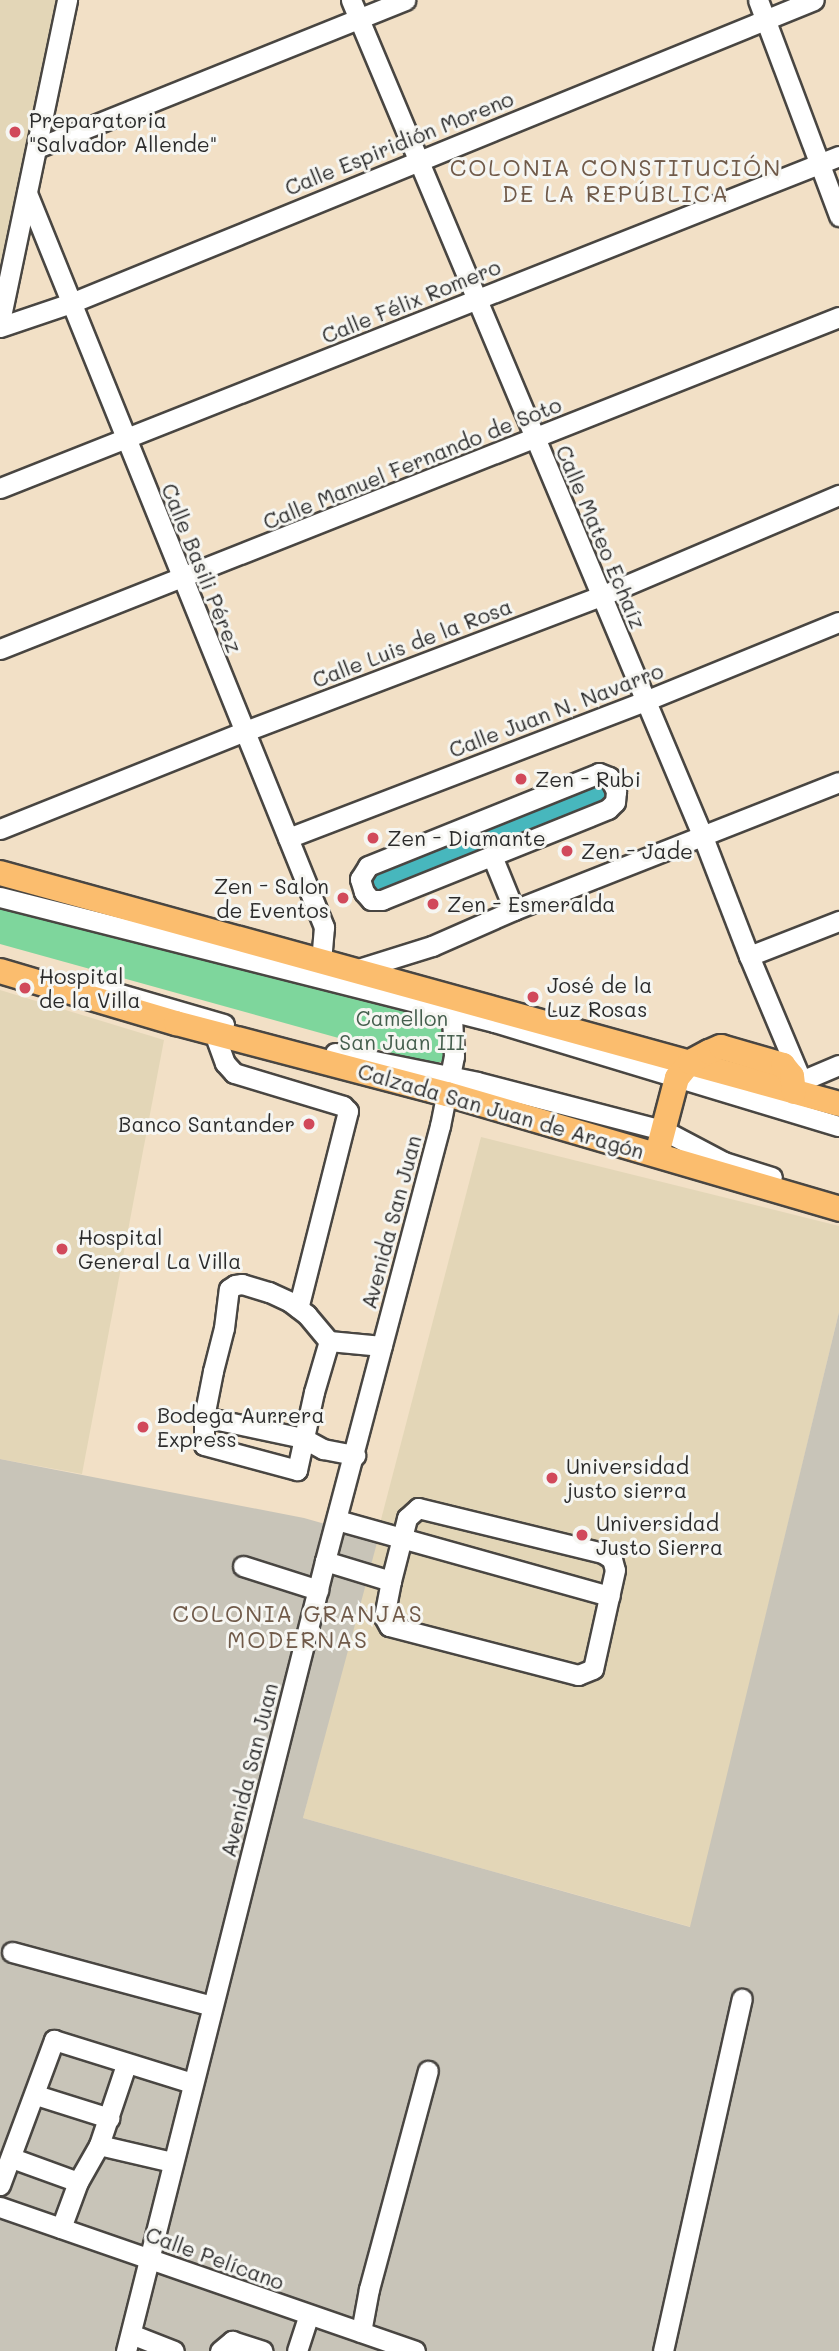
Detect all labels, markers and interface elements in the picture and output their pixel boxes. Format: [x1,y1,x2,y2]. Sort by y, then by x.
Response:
street label: Calle Espiridión Moreno [281,86,517,200]
place label: Preparatoria "Salvador Allende" [29,107,217,157]
marker: Preparatoria "Salvador Allende" [7,124,23,140]
district label: COLONIA CONSTITUCIÓN DE LA REPÚBLICA [452,153,780,207]
street label: Calle Félix Romero [318,254,504,348]
street label: Calle Manuel Fernando de Soto [259,391,565,535]
street label: Calle Mateo Echaíz [551,441,651,633]
street label: Calle Basili Pérez [156,480,248,656]
street label: Calle Luis de la Rosa [309,593,515,693]
street label: Calle Juan N. Navarro [445,657,667,763]
place label: Zen - Rubi [535,766,641,792]
marker: Zen - Rubi [513,771,529,787]
place label: Zen - Diamante [387,825,546,851]
marker: Zen - Diamante [365,830,381,846]
place label: Zen - Jade [581,838,693,864]
marker: Zen - Jade [559,843,575,859]
place label: Zen - Salon de Eventos [214,873,329,923]
marker: Zen - Salon de Eventos [335,890,351,906]
place label: Zen - Esmeralda [447,891,615,917]
marker: Zen - Esmeralda [425,896,441,912]
place label: Hospital de la Villa [39,963,141,1013]
place label: José de la Luz Rosas [547,972,652,1022]
marker: Hospital de la Villa [17,980,33,996]
marker: José de la Luz Rosas [525,989,541,1005]
park label: Camellon San Juan III [339,1005,465,1055]
street label: Calzada San Juan de Aragón [355,1058,647,1164]
place label: Banco Santander [118,1111,295,1137]
marker: Banco Santander [301,1116,317,1132]
street label: Avenida San Juan [356,1132,426,1312]
place label: Hospital General La Villa [78,1224,241,1274]
marker: Hospital General La Villa [52,1239,72,1259]
place label: Bodega Aurrera Express [157,1402,325,1452]
marker: Bodega Aurrera Express [135,1419,151,1435]
place label: Universidad justo sierra [566,1453,689,1503]
marker: Universidad justo sierra [544,1470,560,1486]
place label: Universidad Justo Sierra [596,1510,723,1560]
marker: Universidad Justo Sierra [574,1527,590,1543]
district label: COLONIA GRANJAS MODERNAS [174,1599,422,1653]
street label: Avenida San Juan [215,1680,283,1860]
street label: Calle Pelícano [142,2221,288,2295]

